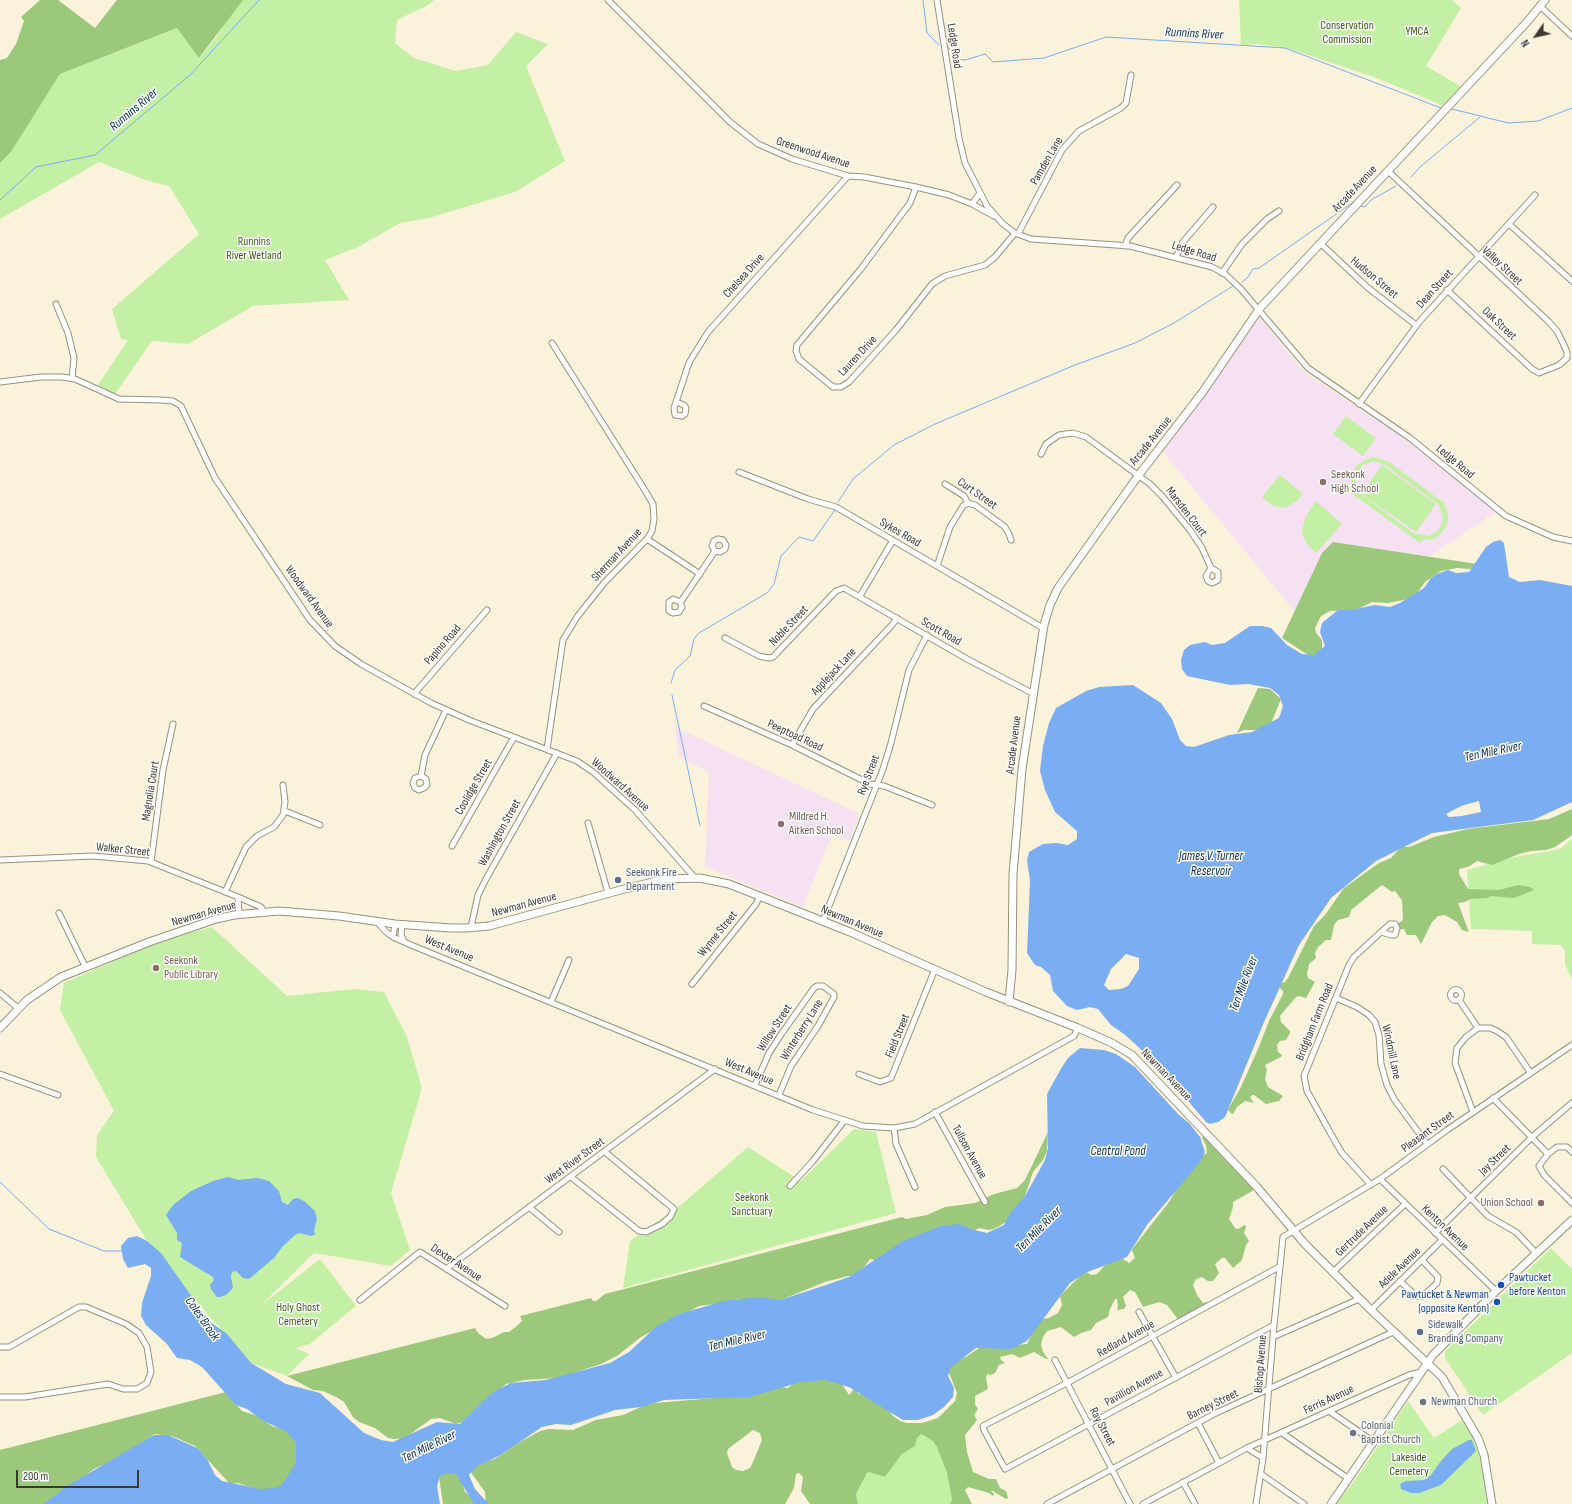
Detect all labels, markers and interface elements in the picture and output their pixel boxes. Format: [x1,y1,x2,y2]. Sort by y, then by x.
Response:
north arrow [1516,16,1556,56]
park label: Conservation Commission [1320,19,1374,47]
street label: Ledge Road [943,22,965,70]
water label: Runnins River [1164,25,1224,43]
park label: YMCA [1405,25,1429,39]
text: N [1519,37,1533,49]
water label: Runnins River [107,85,161,135]
street label: Greenwood Avenue [774,134,852,172]
street label: Pamden Lane [1027,134,1067,188]
street label: Arcade Avenue [1330,163,1380,215]
park label: Runnins River Wetland [226,235,282,263]
street label: Ledge Road [1170,238,1218,266]
street label: Valley Street [1479,243,1525,289]
street label: Chelsea Drive [720,251,768,301]
street label: Hudson Street [1347,254,1401,302]
street label: Dean Street [1414,266,1456,312]
street label: Oak Street [1479,304,1519,344]
street label: Lauren Drive [836,333,880,379]
street label: Arcade Avenue [1127,414,1175,468]
street label: Ledge Road [1433,442,1477,482]
place label: Seekonk High School [1331,468,1378,496]
street label: Curt Street [954,475,1000,513]
marker: Seekonk High School [1318,477,1328,487]
street label: Marsden Court [1162,484,1210,540]
street label: Sykes Road [877,515,923,551]
street label: Sherman Avenue [589,525,645,585]
street label: Woodward Avenue [282,563,336,631]
street label: Noble Street [766,603,812,649]
street label: Scott Road [918,615,964,649]
street label: Papino Road [422,622,464,668]
street label: Applejack Lane [808,645,860,699]
street label: Arcade Avenue [1003,715,1025,775]
street label: Peeptoad Road [765,717,825,755]
water label: Ten Mile River [1463,738,1523,766]
street label: Rye Street [855,753,883,797]
street label: Woodward Avenue [588,755,652,815]
street label: Coolidge Street [452,756,496,818]
street label: Magnolia Court [139,760,163,822]
street label: Washington Street [476,797,524,869]
place label: Mildred H. Aitken School [789,810,844,838]
marker: Mildred H. Aitken School [776,819,786,829]
street label: Walker Street [95,840,151,860]
water label: James V. Turner Reservoir [1179,849,1243,880]
place label: Seekonk Fire Department [626,866,677,894]
marker: Seekonk Fire Department [613,875,623,885]
street label: Newman Avenue [490,889,558,921]
street label: Newman Avenue [170,898,238,930]
street label: Newman Avenue [819,902,885,942]
street label: Wynne Street [695,908,741,960]
street label: West Avenue [422,933,476,965]
place label: Seekonk Public Library [164,954,218,982]
water label: Ten Mile River [1226,954,1262,1014]
marker: Seekonk Public Library [151,963,161,973]
street label: Bridgham Farm Road [1293,981,1337,1063]
street label: Winterberry Lane [777,997,827,1063]
street label: Willow Street [754,1002,796,1054]
street label: Field Street [883,1012,913,1060]
street label: Windmill Lane [1378,1023,1404,1081]
street label: Newman Avenue [1138,1046,1194,1104]
street label: West Avenue [722,1055,776,1089]
street label: Pleasant Street [1399,1108,1457,1156]
street label: Tullson Avenue [948,1123,990,1181]
street label: West River Street [542,1135,608,1187]
street label: Jay Street [1476,1141,1514,1179]
water label: Central Pond [1090,1144,1146,1160]
park label: Seekonk Sanctuary [731,1191,773,1219]
place label: Union School [1480,1196,1533,1210]
marker: Union School [1536,1198,1546,1208]
street label: Gertrude Avenue [1333,1202,1391,1260]
street label: Kenton Avenue [1418,1202,1472,1254]
water label: Ten Mile River [1013,1204,1065,1256]
street label: Dexter Avenue [428,1241,484,1285]
street label: Adele Avenue [1376,1244,1424,1292]
place label: Pawtucket before Kenton [1509,1271,1566,1299]
marker: Pawtucket before Kenton [1496,1280,1506,1290]
place label: Pawtucket & Newman (opposite Kenton) [1402,1288,1489,1316]
water label: Coles Brook [181,1294,223,1344]
marker: Pawtucket & Newman (opposite Kenton) [1492,1297,1502,1307]
park label: Holy Ghost Cemetery [276,1301,320,1329]
street label: Redland Avenue [1095,1317,1157,1361]
place label: Sidewalk Branding Company [1428,1318,1503,1346]
water label: Ten Mile River [707,1327,767,1355]
marker: Sidewalk Branding Company [1415,1327,1425,1337]
street label: Bishop Avenue [1252,1334,1270,1394]
street label: Pavillion Avenue [1102,1366,1166,1410]
street label: Ferris Avenue [1302,1382,1356,1418]
street label: Barney Street [1185,1386,1241,1424]
place label: Newman Church [1431,1395,1497,1409]
marker: Newman Church [1418,1397,1428,1407]
street label: Ray Street [1086,1405,1118,1449]
place label: Colonial Baptist Church [1361,1419,1421,1447]
water label: Ten Mile River [399,1427,459,1467]
marker: Colonial Baptist Church [1348,1428,1358,1438]
park label: Lakeside Cemetery [1389,1451,1429,1479]
scale bar [18,1462,141,1488]
text: 200 m [23,1469,48,1484]

